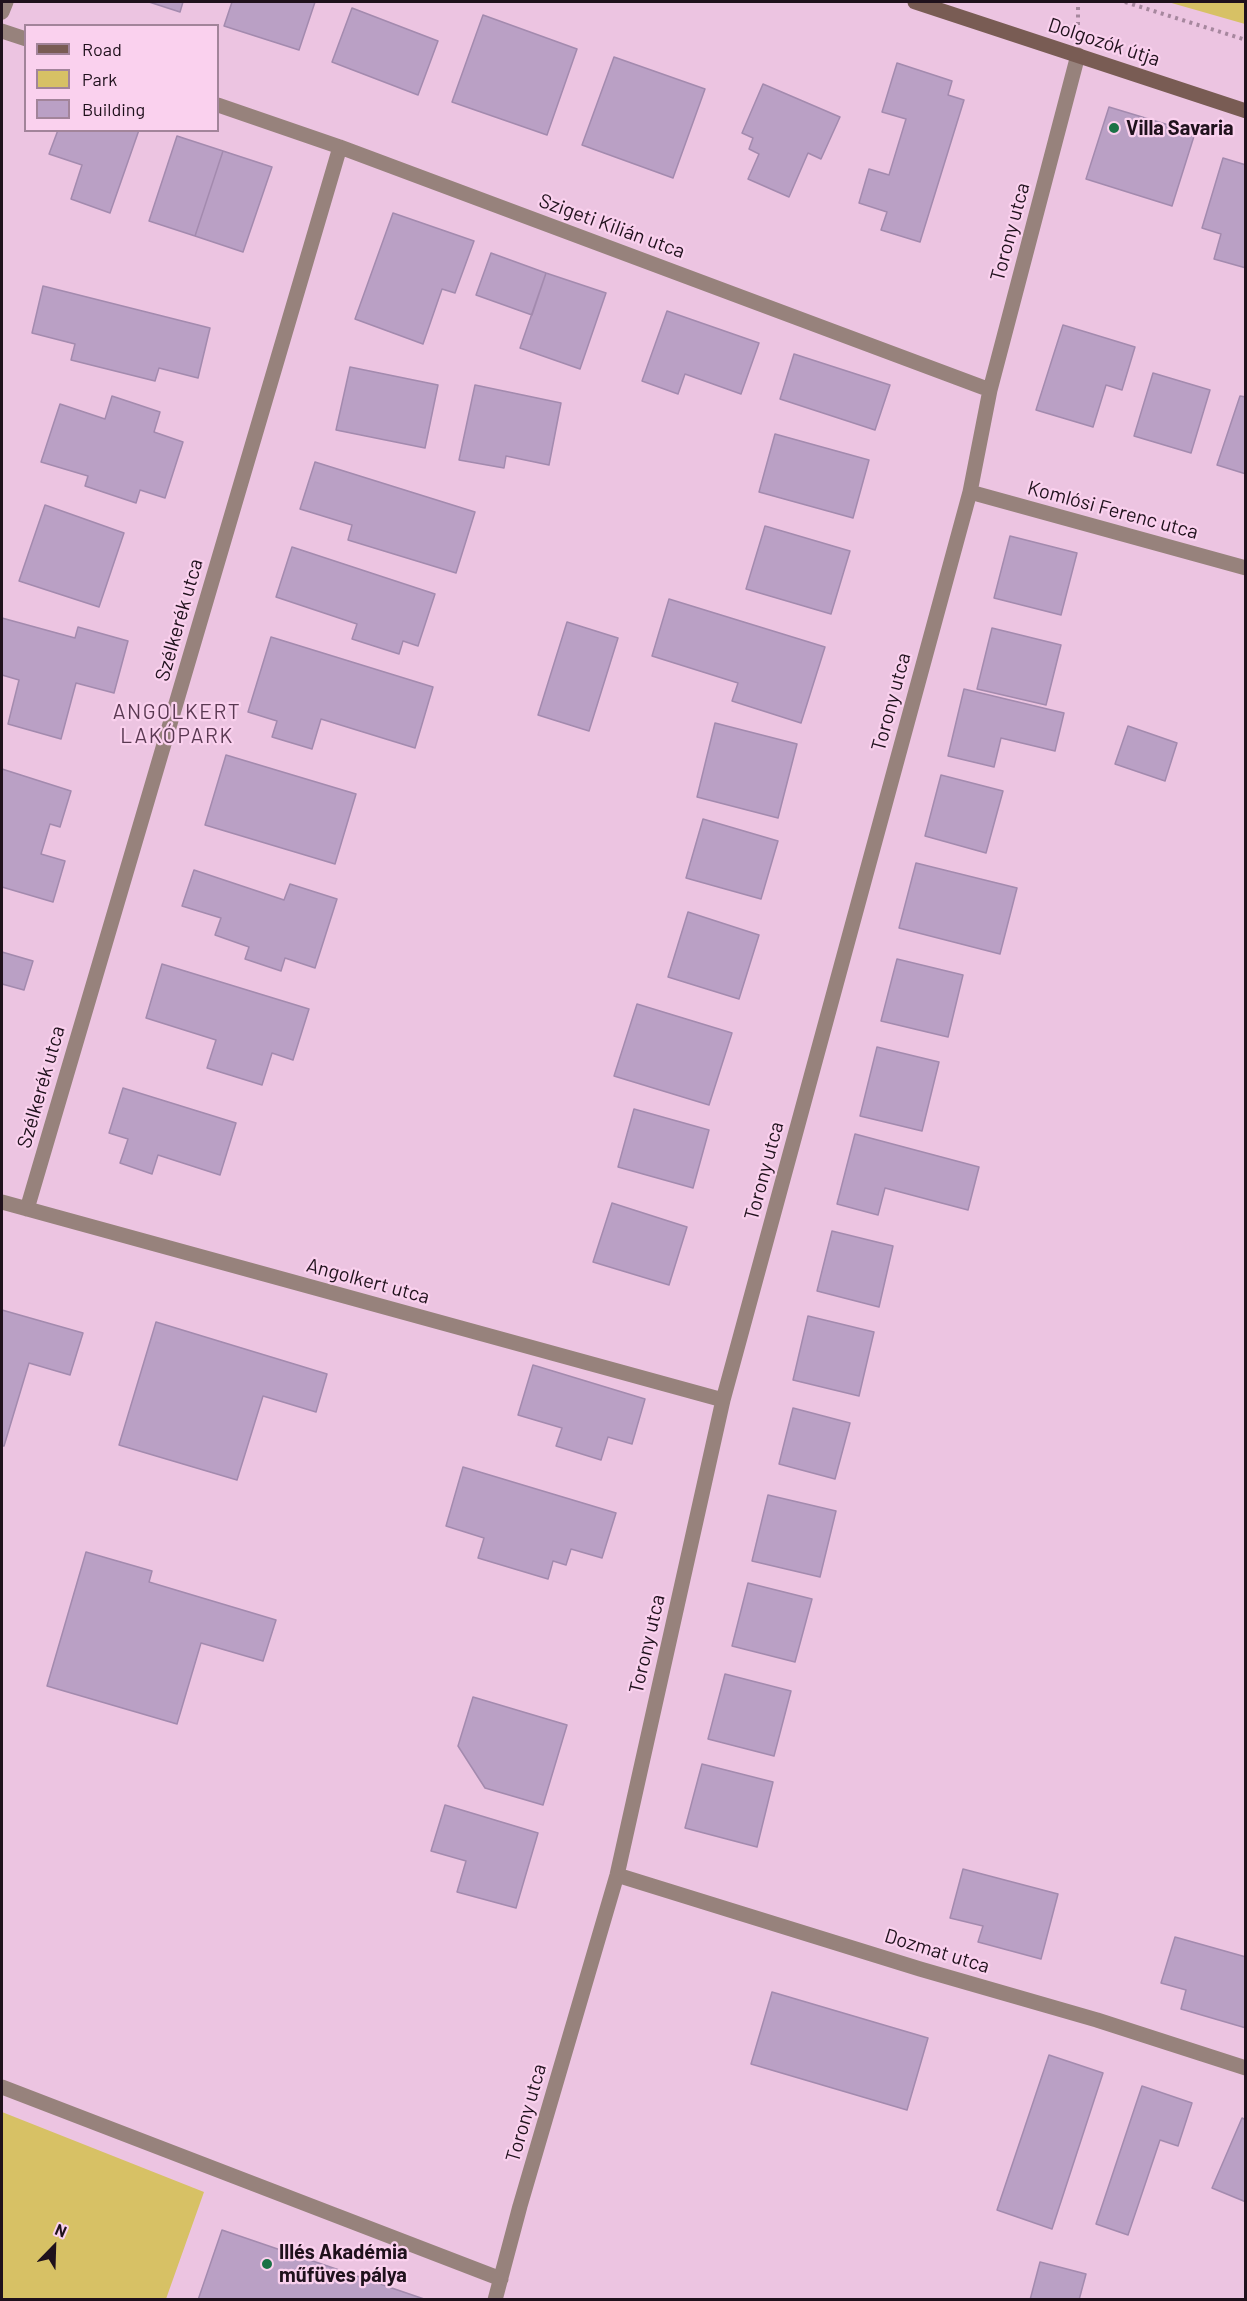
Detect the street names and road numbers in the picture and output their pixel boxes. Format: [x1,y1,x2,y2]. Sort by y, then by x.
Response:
street label: Dolgozók útja [1045,13,1163,71]
street label: Torony utca [985,180,1035,284]
street label: Szigeti Kilián utca [536,188,688,264]
street label: Komlósi Ferenc utca [1025,476,1201,544]
street label: Szélkerék utca [150,556,208,684]
street label: Torony utca [866,650,916,754]
street label: Szélkerék utca [12,1023,70,1151]
street label: Torony utca [739,1119,789,1223]
street label: Angolkert utca [304,1253,432,1309]
street label: Torony utca [624,1592,670,1696]
street label: Dozmat utca [882,1924,992,1978]
street label: Torony utca [501,2061,551,2165]

